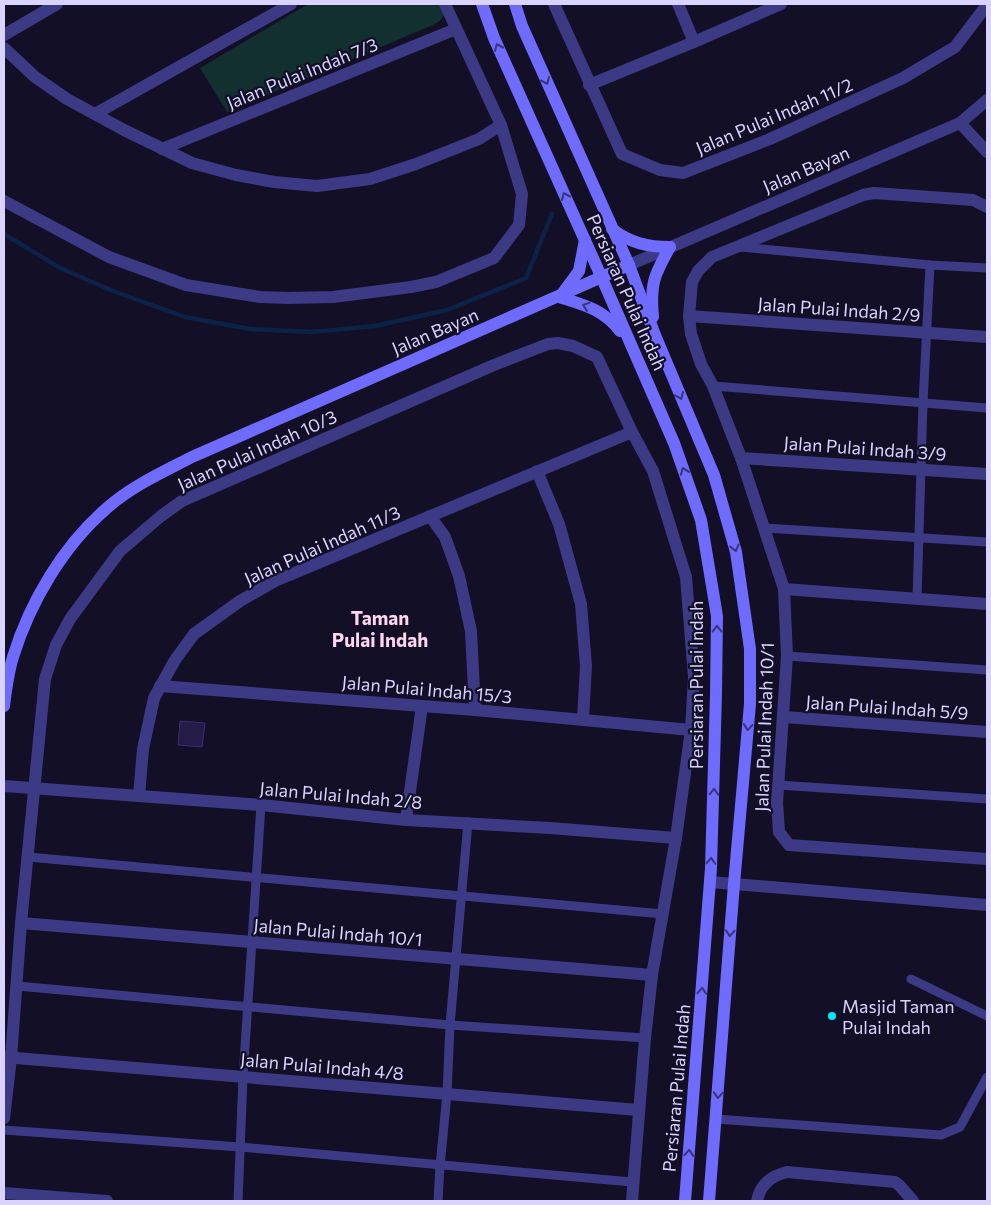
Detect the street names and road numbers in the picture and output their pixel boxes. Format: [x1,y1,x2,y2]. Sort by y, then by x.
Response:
street label: Jalan Pulai Indah 7/3 [223,33,381,113]
street label: Jalan Pulai Indah 11/2 [692,73,856,159]
street label: Jalan Bayan [759,141,853,197]
street label: Persiaran Pulai Indah [583,210,671,374]
street label: Jalan Pulai Indah 2/9 [757,292,921,326]
street label: Jalan Bayan [388,303,482,359]
street label: Jalan Pulai Indah 10/3 [174,405,340,495]
street label: Jalan Pulai Indah 3/9 [783,431,947,465]
street label: Jalan Pulai Indah 11/3 [241,501,403,589]
street label: Persiaran Pulai Indah [685,601,707,769]
street label: Jalan Pulai Indah 10/1 [750,642,778,812]
street label: Jalan Pulai Indah 15/3 [341,671,513,707]
street label: Jalan Pulai Indah 5/9 [805,690,969,724]
street label: Jalan Pulai Indah 2/8 [259,777,423,813]
street label: Jalan Pulai Indah 10/1 [253,914,423,950]
street label: Persiaran Pulai Indah [658,1003,694,1173]
street label: Jalan Pulai Indah 4/8 [239,1048,405,1084]

